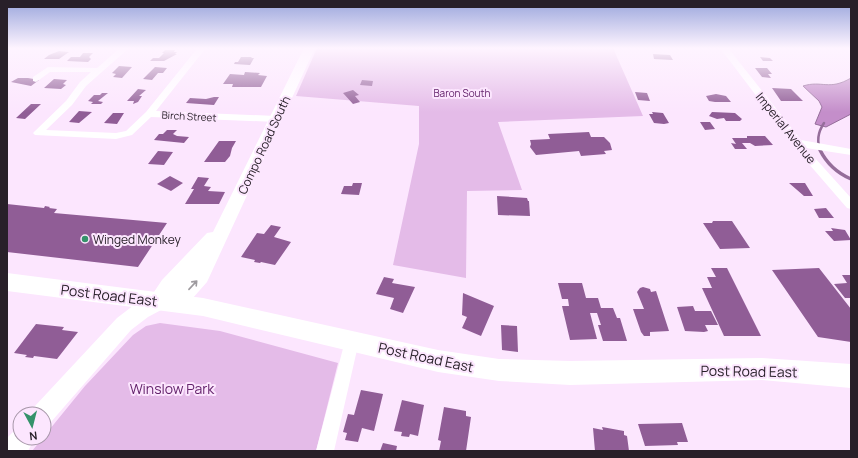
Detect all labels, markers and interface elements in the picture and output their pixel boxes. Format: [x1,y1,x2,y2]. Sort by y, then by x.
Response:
park label: Baron South [433,86,491,100]
street label: Imperial Avenue [752,89,820,167]
street label: Compo Road South [234,93,294,197]
street label: Birch Street [161,108,217,124]
place label: Winged Monkey [93,231,182,248]
marker: Winged Monkey [80,234,90,244]
street label: Post Road East [60,280,159,310]
one-way arrow [188,281,197,291]
street label: Post Road East [377,338,476,376]
street label: Post Road East [700,361,798,381]
park label: Winslow Park [130,379,215,398]
north arrow [12,406,52,446]
text: N [28,428,38,444]

